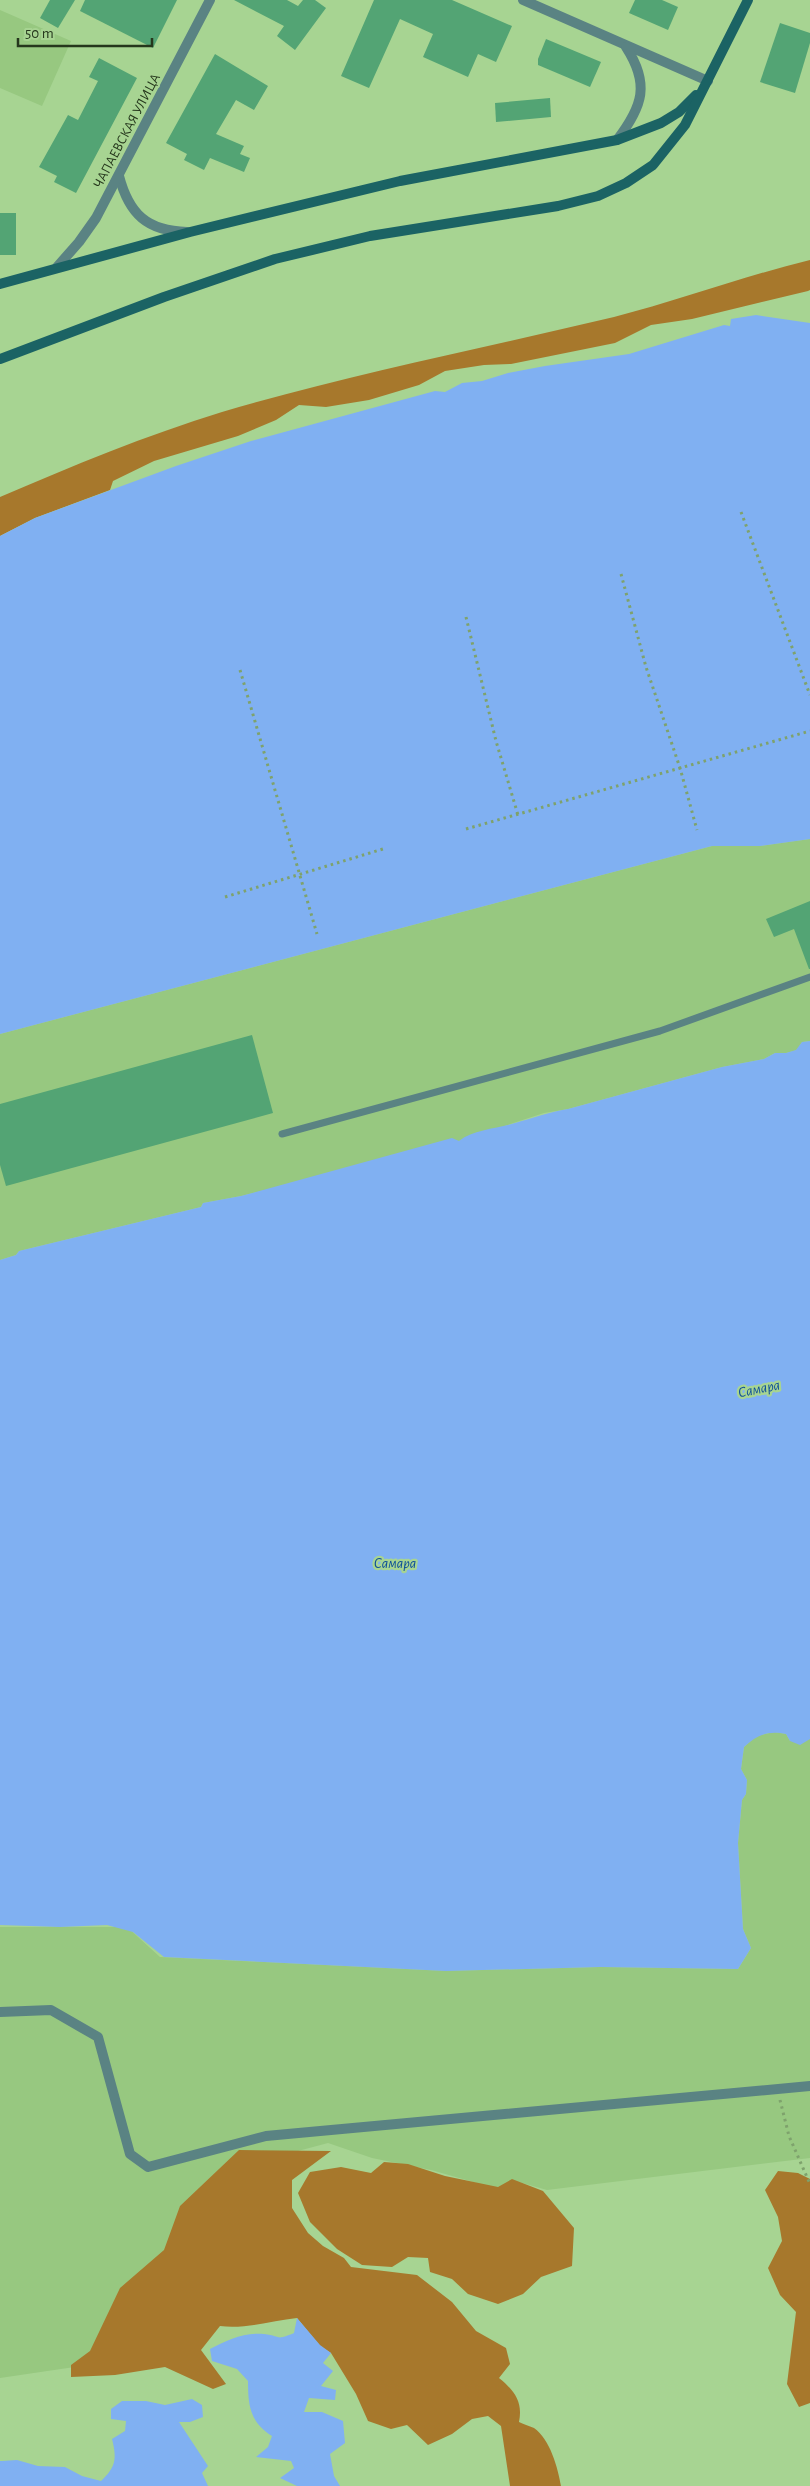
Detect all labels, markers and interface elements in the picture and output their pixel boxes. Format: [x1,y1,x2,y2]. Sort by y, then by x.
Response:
scale bar [18,15,151,47]
text: 50 m [25,26,54,41]
street label: ЧАПАЕВСКАЯ УЛИЦА [91,72,163,190]
water label: Самара [737,1378,781,1400]
water label: Самара [374,1556,416,1571]

